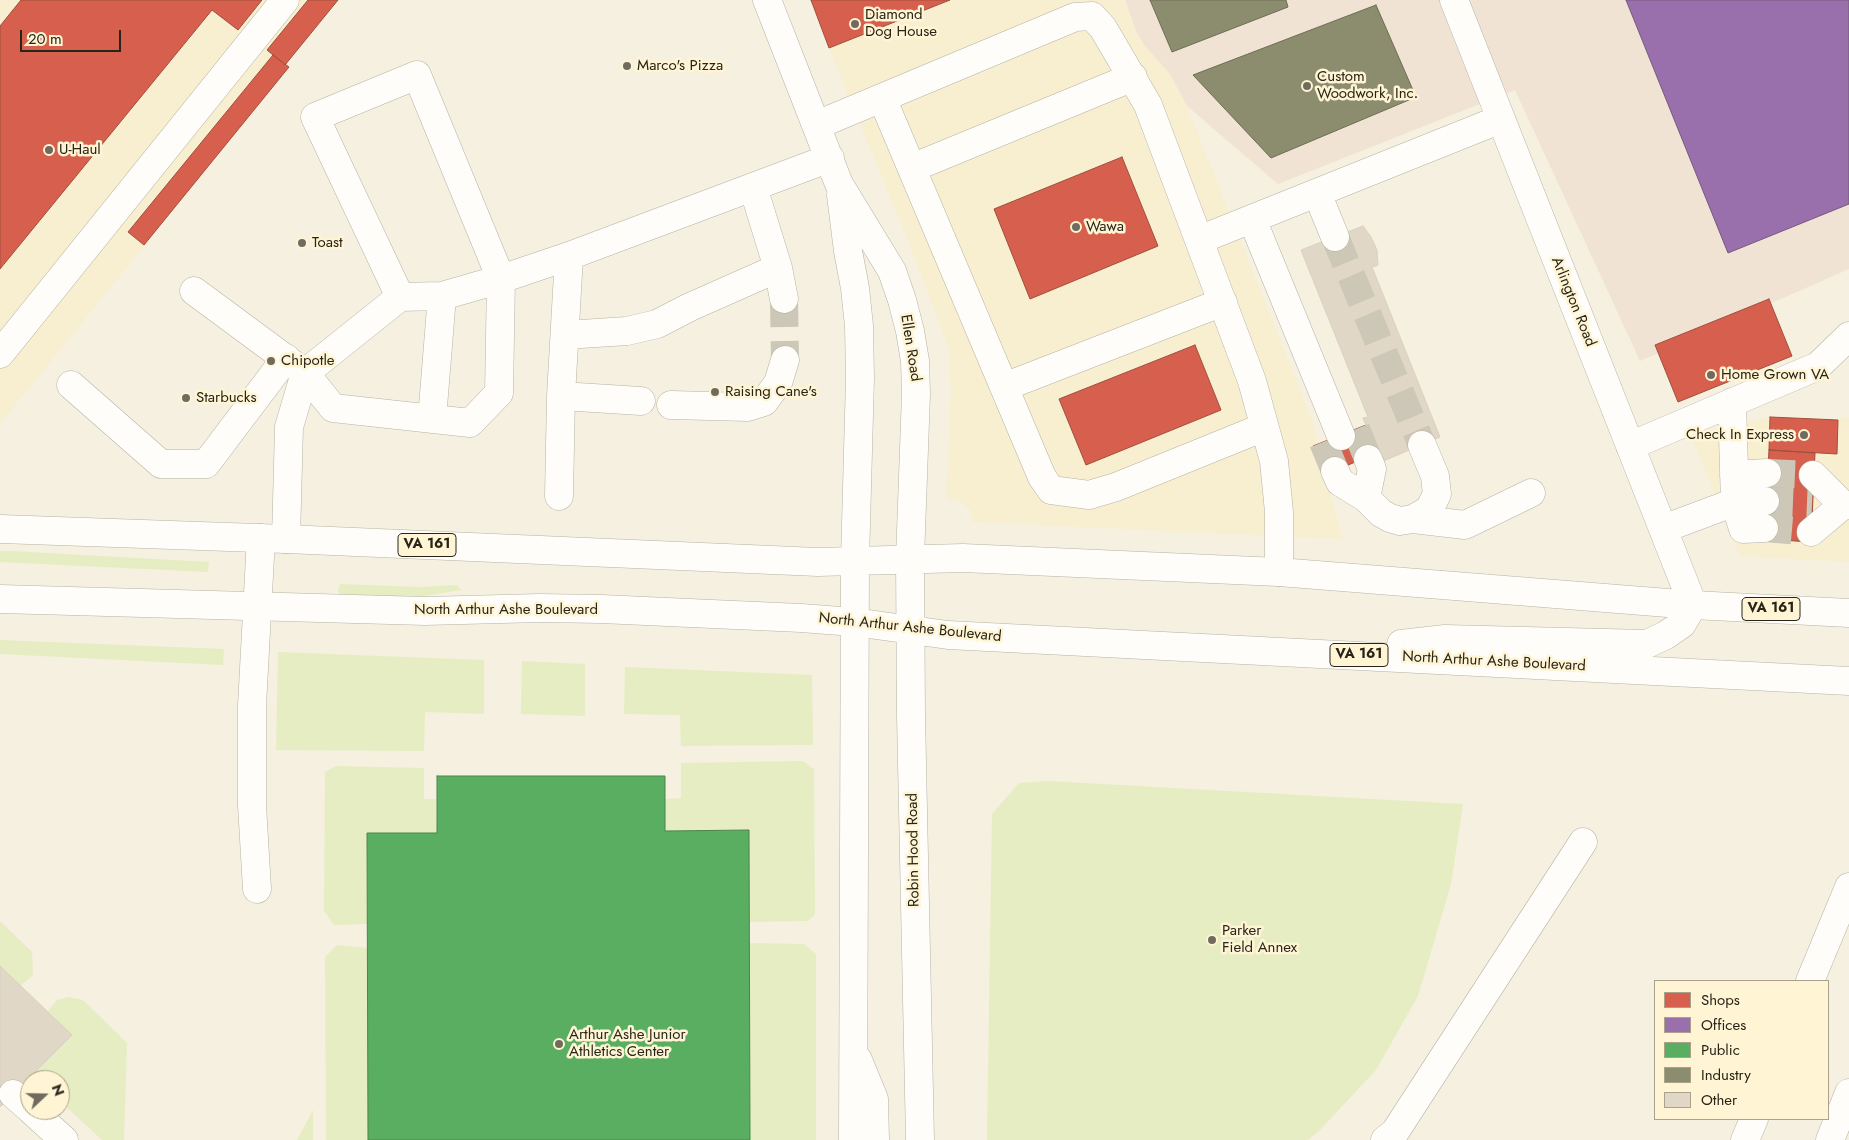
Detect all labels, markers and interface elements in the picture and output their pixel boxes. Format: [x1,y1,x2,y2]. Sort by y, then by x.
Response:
place label: Diamond Dog House [865,6,937,41]
marker: Diamond Dog House [849,18,861,30]
scale bar [22,20,124,52]
text: 20 m [28,28,62,50]
place label: Marco's Pizza [637,57,723,75]
marker: Marco's Pizza [621,60,633,72]
place label: Custom Woodwork, Inc. [1317,68,1418,103]
marker: Custom Woodwork, Inc. [1301,80,1313,92]
place label: U-Haul [59,141,101,159]
marker: U-Haul [43,144,55,156]
place label: Wawa [1086,218,1124,236]
marker: Wawa [1070,221,1082,233]
place label: Toast [312,234,343,252]
marker: Toast [296,237,308,249]
street label: Arlington Road [1547,254,1599,350]
street label: Ellen Road [896,313,924,383]
place label: Chipotle [281,352,335,370]
marker: Chipotle [265,355,277,367]
place label: Home Grown VA [1721,366,1829,384]
marker: Home Grown VA [1705,369,1717,381]
place label: Raising Cane's [725,383,817,401]
marker: Raising Cane's [709,386,721,398]
place label: Starbucks [196,389,256,407]
marker: Starbucks [180,392,192,404]
place label: Check In Express [1686,426,1794,444]
marker: Check In Express [1798,429,1810,441]
road number: VA 161 [398,534,456,556]
road number: VA 161 [1742,598,1800,620]
street label: North Arthur Ashe Boulevard [414,601,598,619]
street label: North Arthur Ashe Boulevard [818,609,1002,647]
road number: VA 161 [1330,644,1388,666]
street label: North Arthur Ashe Boulevard [1402,648,1586,676]
street label: Robin Hood Road [904,793,924,907]
place label: Parker Field Annex [1222,922,1297,957]
marker: Parker Field Annex [1206,934,1218,946]
legend [1654,980,1829,1120]
text: Shops [1701,989,1740,1011]
text: Offices [1701,1014,1746,1036]
place label: Arthur Ashe Junior Athletics Center [569,1026,686,1061]
marker: Arthur Ashe Junior Athletics Center [553,1038,565,1050]
text: Public [1701,1039,1740,1061]
text: Industry [1701,1064,1751,1086]
north arrow [20,1070,70,1120]
text: N [47,1081,69,1099]
text: Other [1701,1089,1737,1111]

